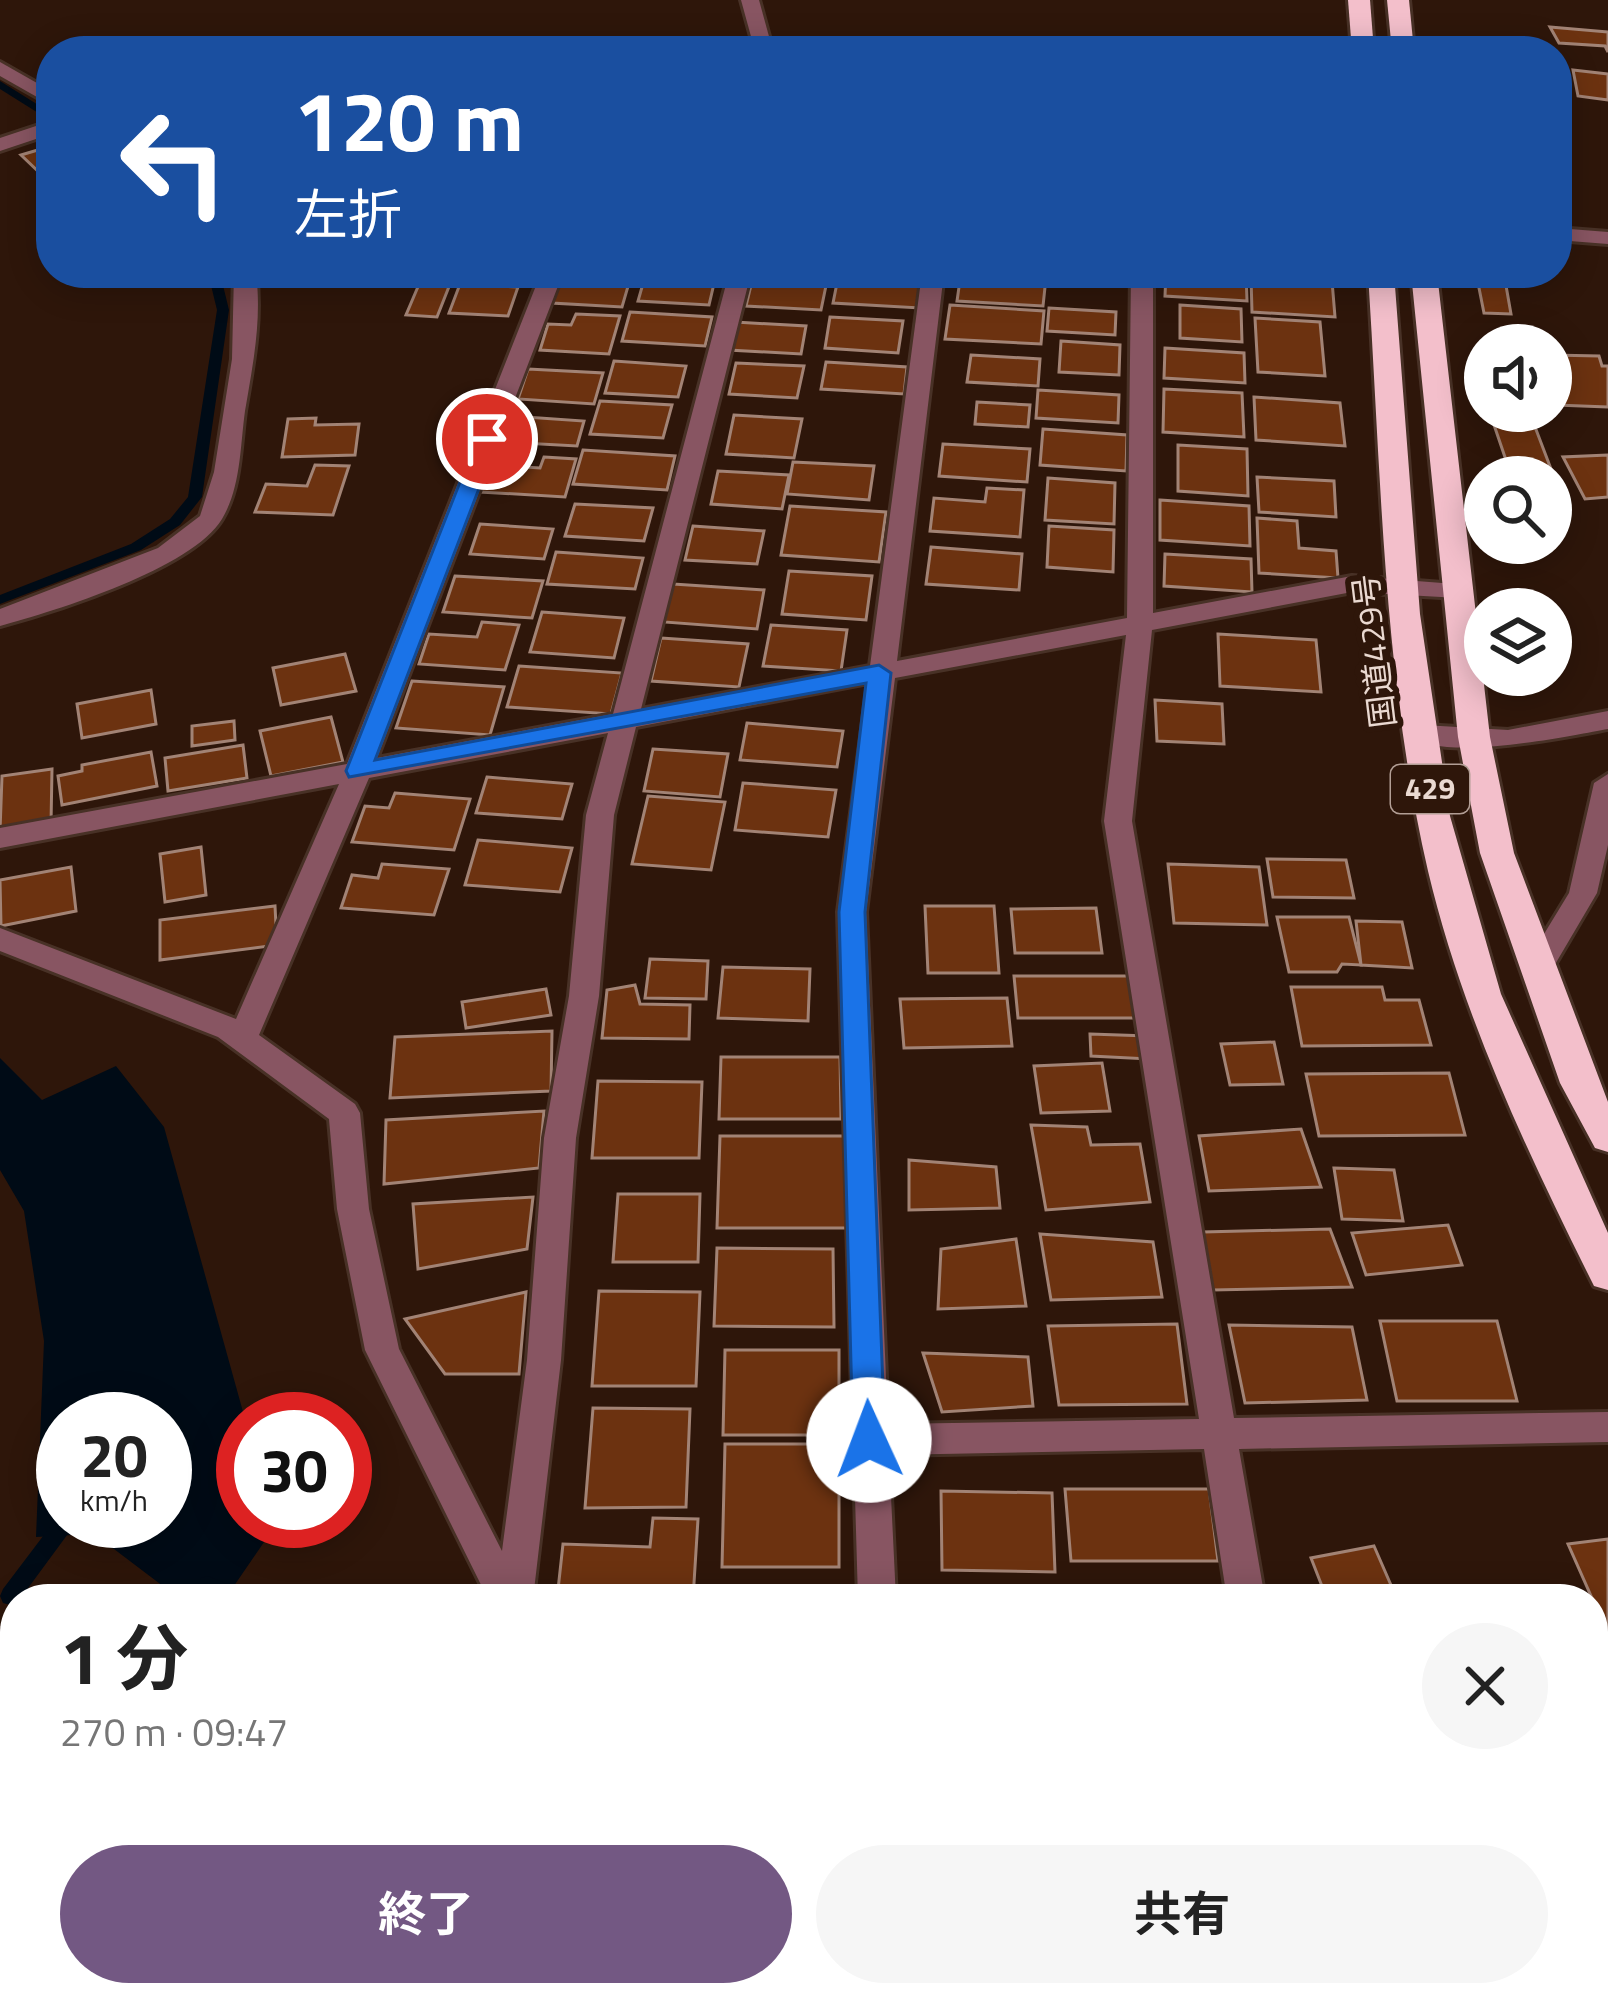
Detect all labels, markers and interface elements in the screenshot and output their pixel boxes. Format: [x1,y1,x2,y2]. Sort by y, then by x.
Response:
text: 120 m [294,56,524,184]
icon: left [96,84,252,240]
text: 左折 [294,173,402,255]
map controls [1464,324,1572,696]
button: sound [1464,324,1572,432]
pin [436,388,538,490]
icon: arrive [454,406,520,472]
button: search [1464,456,1572,564]
street label: 国道429号 [1340,571,1408,731]
button: layers [1464,588,1572,696]
road number: 429 [1391,765,1469,813]
position arrow [806,1377,932,1503]
speed limit sign: 30 [216,1392,372,1548]
text: 20 [80,1409,148,1500]
text: km/h [80,1477,148,1523]
text: 1 分 [60,1602,188,1712]
button: close [1422,1623,1548,1749]
text: 270 m · 09:47 [60,1702,288,1761]
button: 終了 [60,1845,792,1983]
button: 共有 [816,1845,1548,1983]

